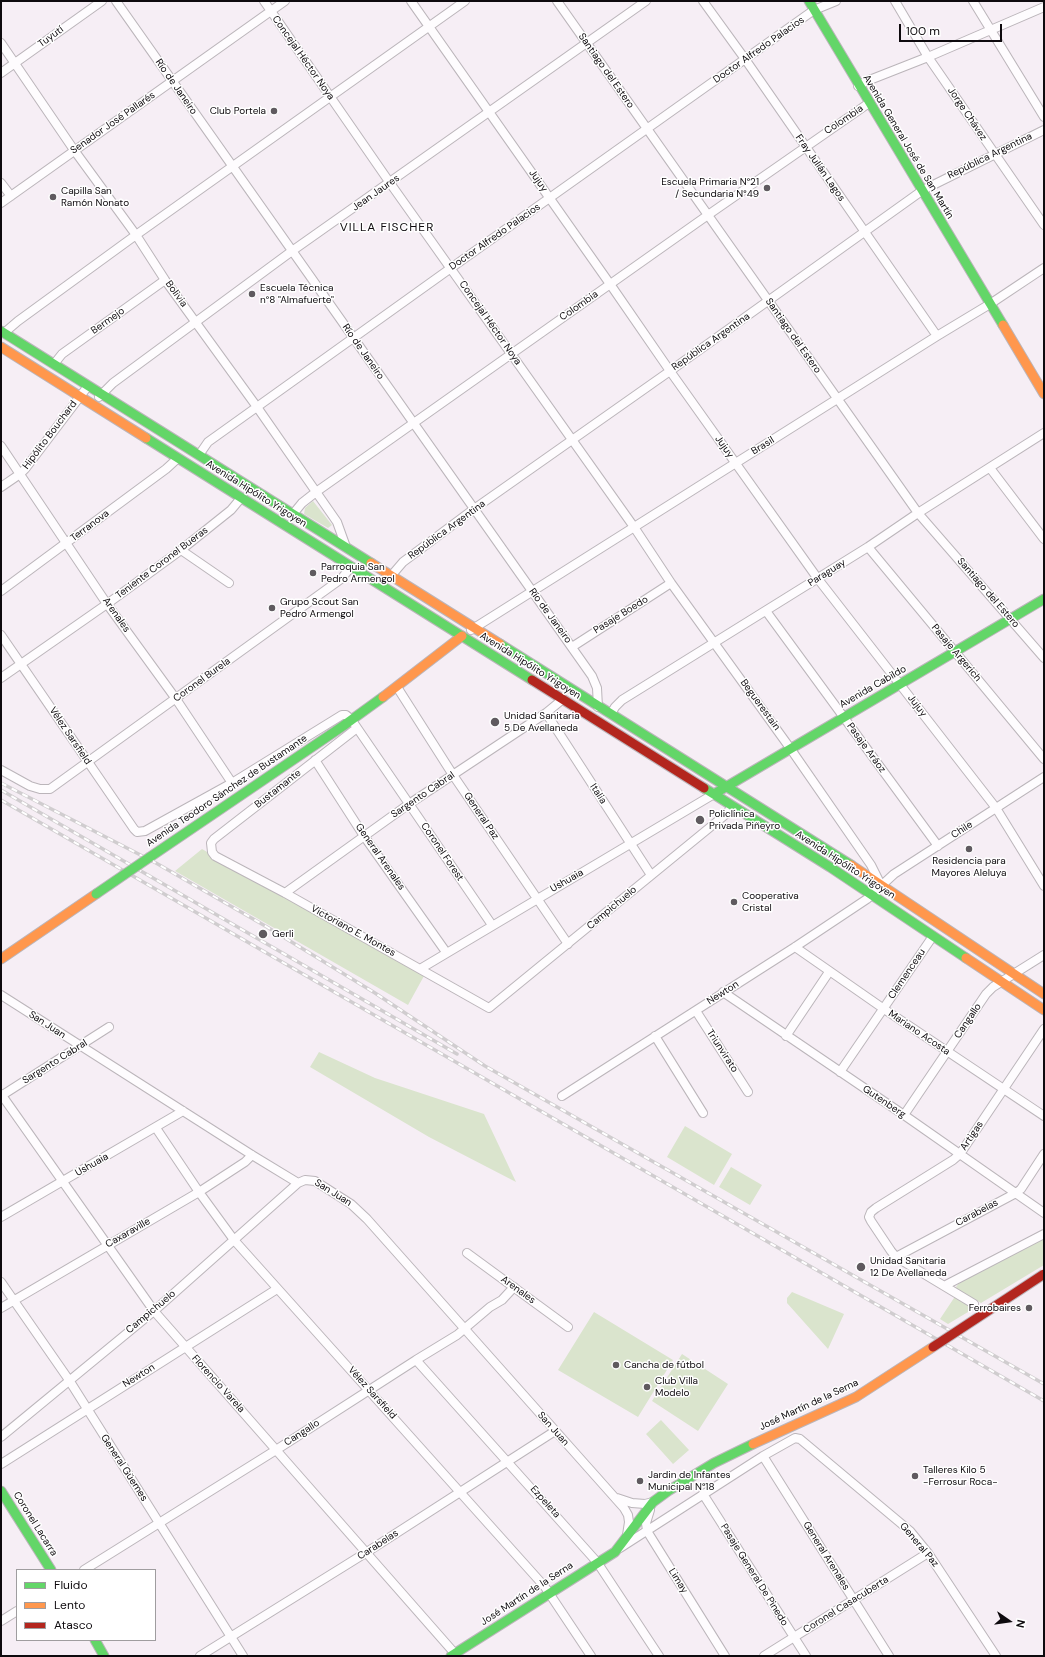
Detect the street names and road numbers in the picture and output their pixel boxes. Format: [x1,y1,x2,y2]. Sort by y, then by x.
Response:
street label: Concejal Héctor Noya [269,13,337,103]
street label: Doctor Alfredo Palacios [711,14,807,86]
street label: Tuyutí [36,24,66,50]
street label: Santiago del Estero [576,31,636,111]
street label: Río de Janeiro [152,57,200,117]
street label: Avenida General José de San Martín [860,73,956,221]
street label: Jorge Chávez [945,85,989,143]
street label: Senador José Pallarés [68,89,158,157]
street label: Colombia [822,103,866,137]
street label: República Argentina [946,130,1034,182]
street label: Fray Julián Lagos [792,132,848,204]
street label: Jujuy [526,168,550,194]
street label: Jean Jaures [350,172,402,214]
street label: Doctor Alfredo Palacios [447,201,543,273]
street label: Bolivia [162,278,190,310]
street label: Concejal Héctor Noya [456,278,524,368]
street label: Colombia [557,288,601,324]
street label: Santiago del Estero [763,296,823,376]
street label: Bermejo [89,305,127,337]
street label: República Argentina [670,311,752,373]
street label: Río de Janeiro [339,322,387,382]
street label: Hipólito Bouchard [20,398,80,472]
street label: Jujuy [712,434,736,460]
street label: Brasil [749,434,777,458]
street label: Avenida Hipólito Yrigoyen [203,458,309,530]
street label: República Argentina [406,498,488,562]
street label: Terranova [68,508,112,544]
street label: Teniente Coronel Bueras [113,524,211,602]
street label: Santiago del Estero [954,556,1022,630]
street label: Paraguay [806,557,848,589]
street label: Río de Janeiro [526,586,574,646]
street label: Pasaje Boedo [591,593,651,637]
street label: Arenales [100,595,132,635]
street label: Pasaje Argerich [929,622,983,684]
street label: Avenida Hipólito Yrigoyen [477,630,583,702]
street label: Coronel Burela [171,655,233,705]
street label: Avenida Cabildo [838,663,908,711]
street label: Beguerestain [737,677,783,733]
street label: Jujuy [905,693,929,719]
street label: Vélez Sarsfield [46,705,94,767]
street label: Pasaje Aráoz [844,721,888,775]
street label: Avenida Teodoro Sánchez de Bustamante [144,733,310,849]
street label: Bustamante [252,767,304,811]
street label: Sargento Cabral [389,769,457,821]
street label: Italia [587,782,609,806]
street label: General Paz [461,790,501,842]
street label: Chile [949,819,975,841]
street label: General Arenales [353,821,407,893]
street label: Coronel Forest [418,821,466,883]
street label: Avenida Hipólito Yrigoyen [793,828,897,902]
street label: Ushuaia [548,867,586,895]
street label: Campichuelo [585,884,639,932]
street label: Victoriano E. Montes [309,903,397,959]
street label: Clemenceau [886,947,928,1001]
street label: Newton [705,978,741,1008]
street label: Cangallo [952,1001,984,1041]
street label: Mariano Acosta [886,1008,952,1058]
street label: San Juan [26,1009,68,1041]
street label: Triunvirato [704,1027,740,1075]
street label: Sargento Cabral [20,1037,90,1087]
street label: Gutenberg [860,1083,908,1121]
street label: Artigas [958,1119,986,1153]
street label: Ushuaia [73,1151,111,1179]
street label: San Juan [312,1177,354,1209]
street label: Carabelas [954,1197,1000,1229]
street label: Caxaraville [103,1215,153,1251]
street label: Arenales [498,1273,538,1307]
street label: Campichuelo [124,1288,178,1336]
street label: Florencio Varela [189,1353,247,1415]
street label: Newton [121,1362,157,1390]
street label: Vélez Sarsfield [345,1364,399,1422]
street label: José Martín de la Serna [758,1377,860,1433]
street label: San Juan [535,1410,571,1448]
street label: Cangallo [282,1417,322,1449]
street label: General Güemes [98,1432,150,1504]
street label: Ezpeleta [527,1483,563,1521]
street label: Coronel Lacarra [10,1490,60,1558]
street label: General Arenales [800,1519,852,1593]
street label: General Paz [897,1520,941,1570]
street label: Pasaje General De Pinedo [718,1522,790,1628]
street label: Carabelas [355,1527,401,1563]
street label: José Martín de la Serna [479,1560,575,1628]
street label: Limay [666,1566,690,1596]
street label: Coronel Casacuberta [801,1574,891,1636]

